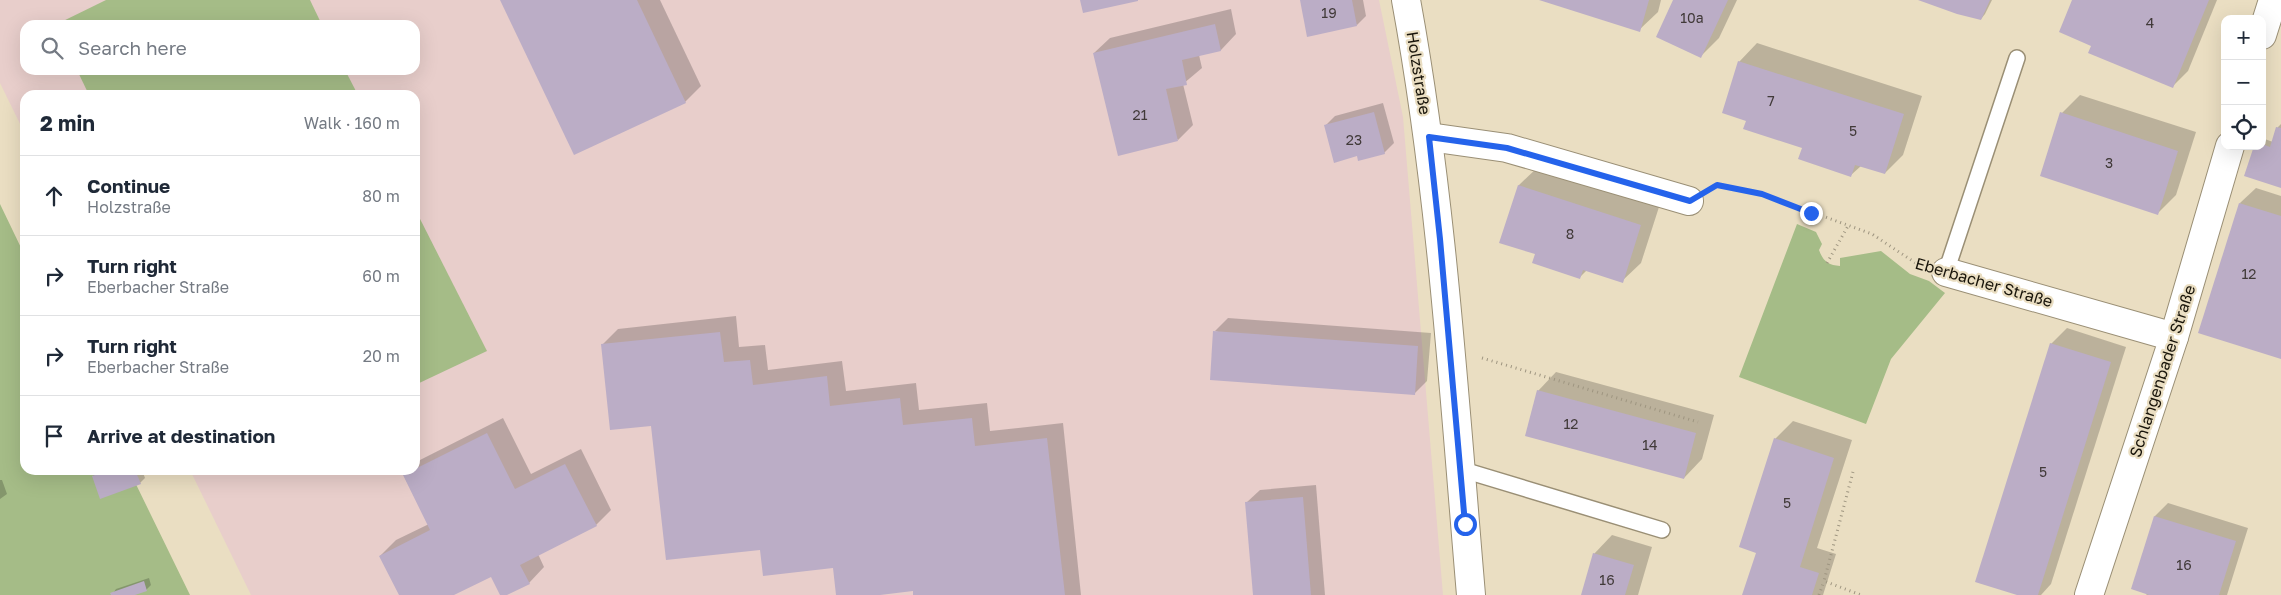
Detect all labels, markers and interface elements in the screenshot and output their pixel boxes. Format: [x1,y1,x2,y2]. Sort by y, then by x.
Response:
house number: 19 [1321,4,1337,21]
house number: 10a [1680,9,1704,26]
house number: 4 [2146,14,2154,31]
map controls [2221,15,2266,150]
button: + [2221,15,2266,60]
search box [20,20,420,75]
street label: Holzstraße [1403,30,1435,116]
icon: search [38,34,66,62]
text: Search here [78,36,187,59]
button: − [2221,60,2266,105]
house number: 7 [1767,92,1775,109]
button: locate [2221,105,2266,150]
house number: 21 [1133,106,1148,123]
text: 2 min [40,110,95,136]
text: Walk · 160 m [304,113,400,133]
house number: 5 [1849,122,1857,139]
house number: 23 [1346,131,1362,148]
house number: 3 [2105,154,2113,171]
text: Continue [87,174,170,197]
icon: ahead [40,182,68,210]
text: 80 m [362,186,400,206]
text: Holzstraße [87,197,171,217]
route end [1800,202,1823,225]
house number: 8 [1566,225,1574,242]
street label: Eberbacher Straße [1913,253,2055,311]
text: Turn right [87,254,177,277]
icon: right [40,262,68,290]
house number: 12 [2242,265,2256,282]
text: 60 m [362,266,400,286]
text: Eberbacher Straße [87,277,229,297]
street label: Schlangenbader Straße [2125,282,2199,460]
text: Turn right [87,334,177,357]
icon: right [40,342,68,370]
text: 20 m [363,346,400,366]
text: Eberbacher Straße [87,357,229,377]
house number: 12 [1564,415,1578,432]
icon: arrive [40,422,68,450]
text: Arrive at destination [87,424,275,447]
house number: 14 [1642,436,1658,453]
house number: 5 [2039,463,2047,480]
house number: 5 [1783,494,1791,511]
route start [1454,513,1477,536]
house number: 16 [2176,556,2192,573]
house number: 16 [1599,571,1615,588]

